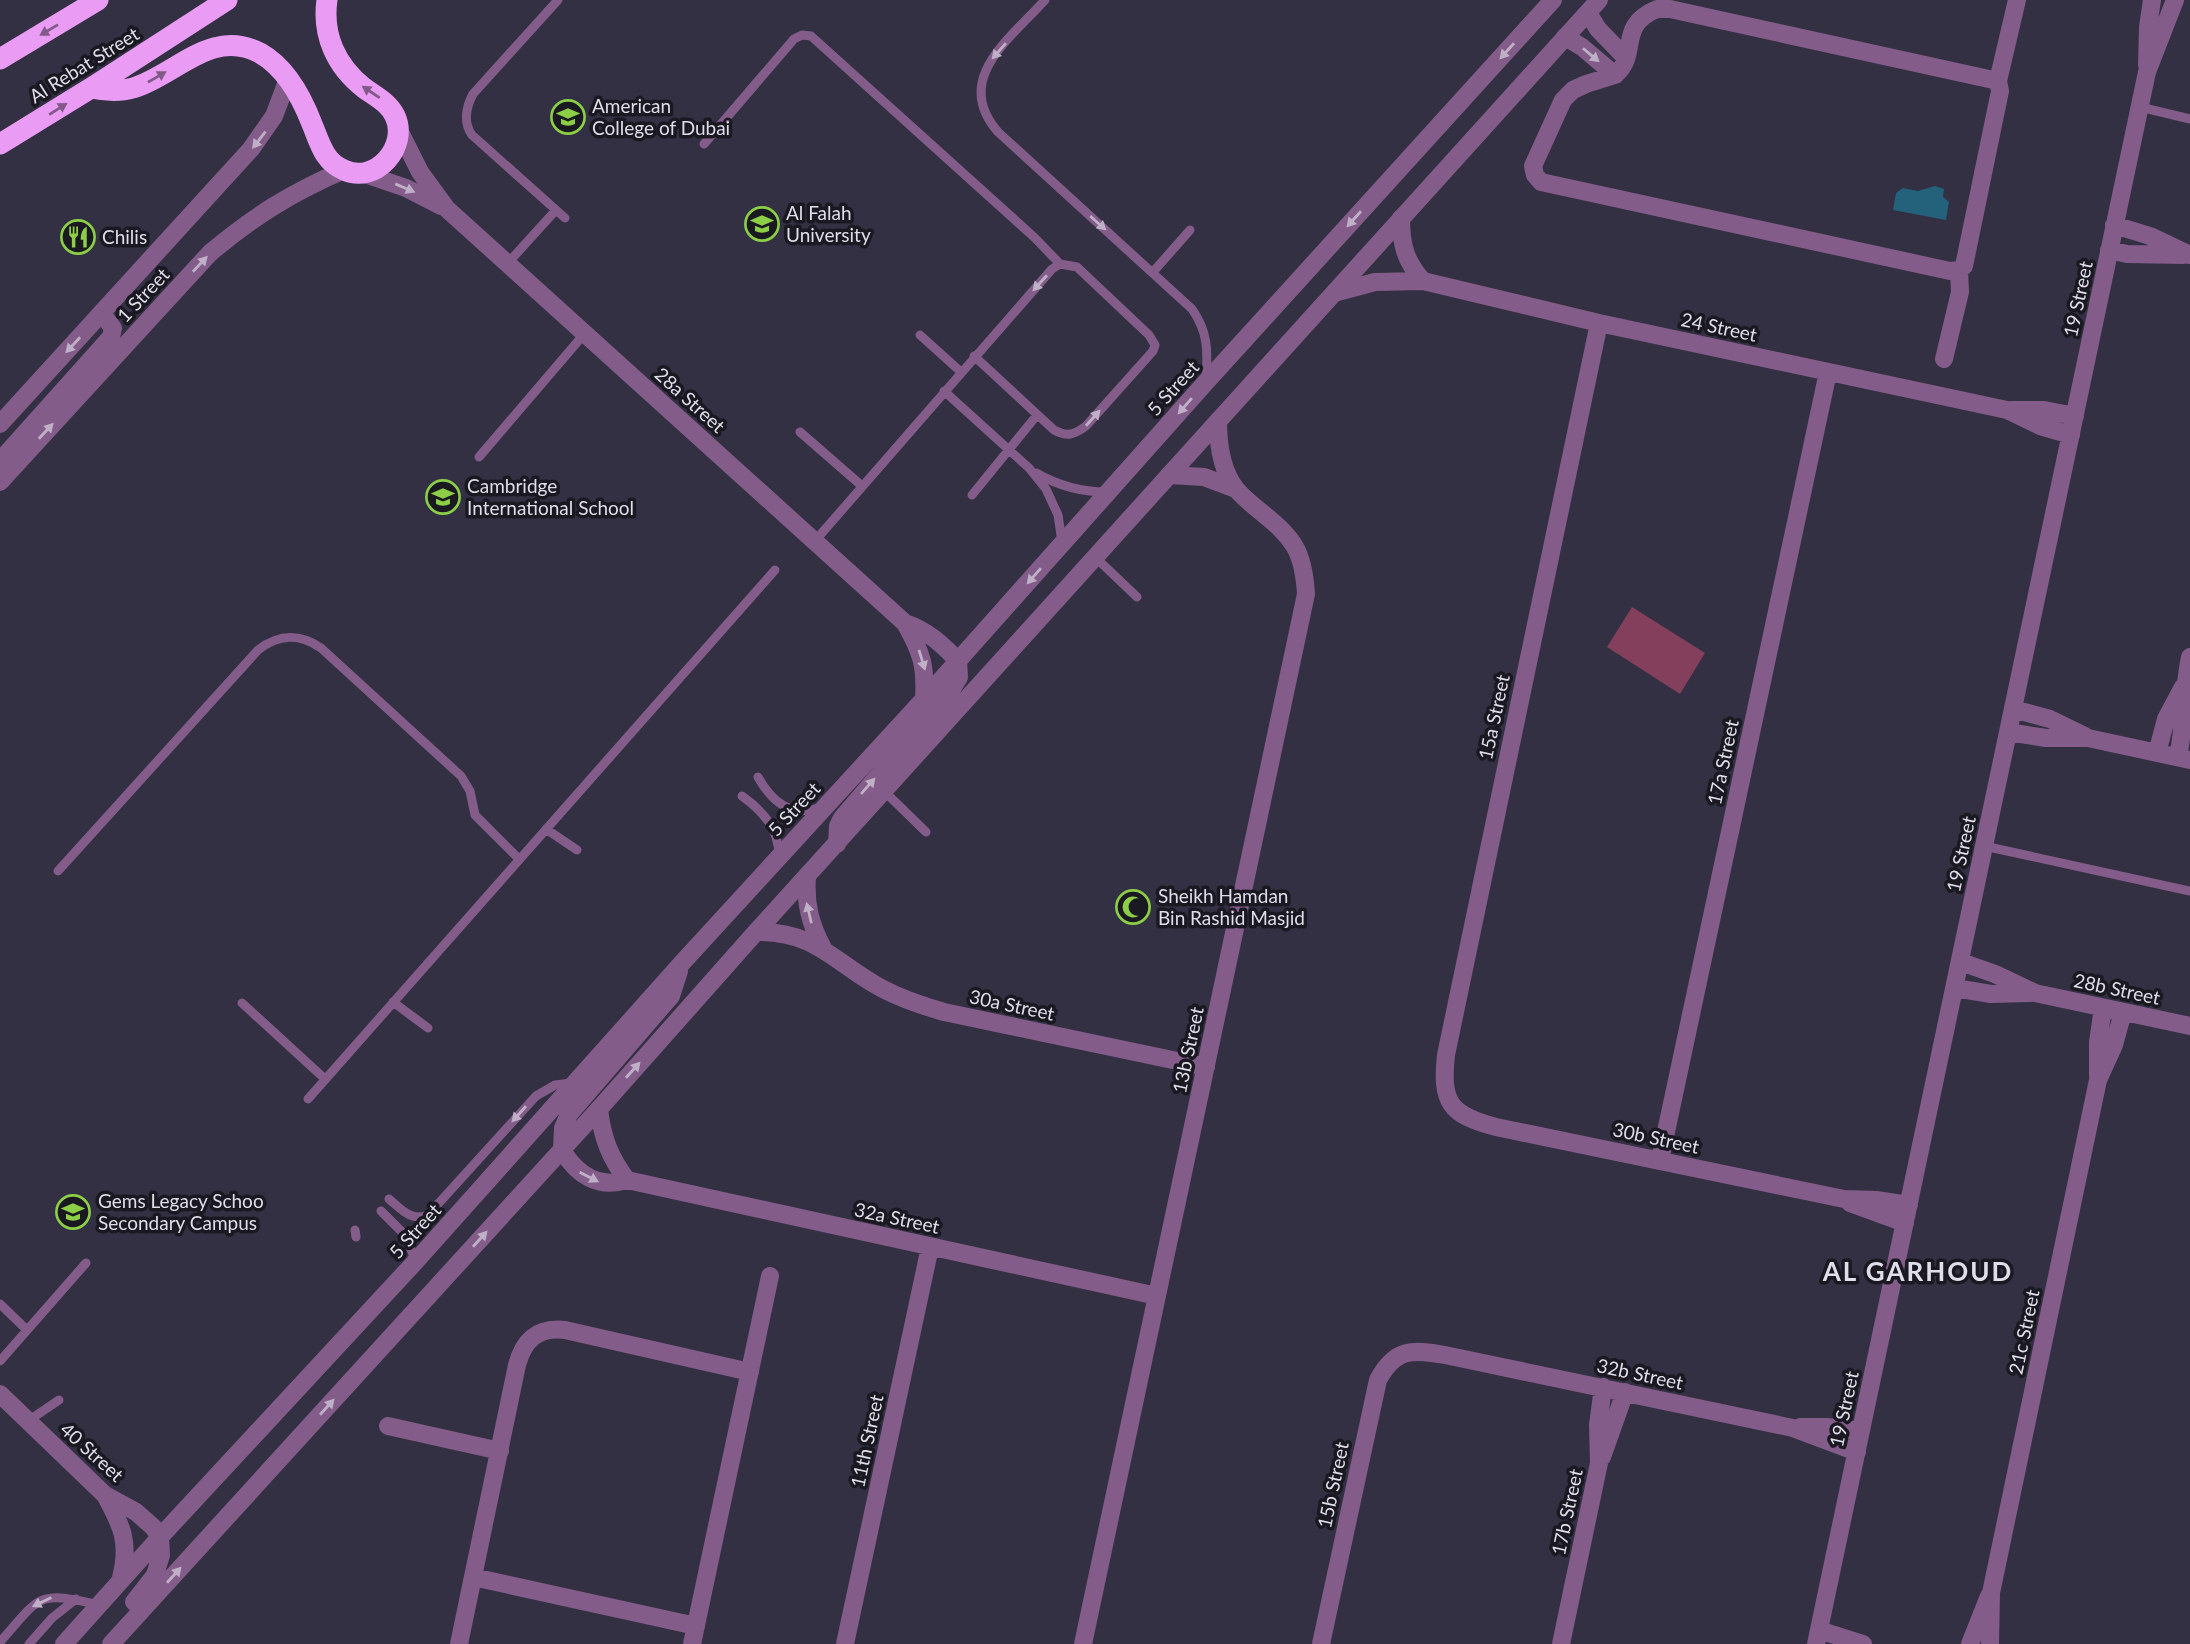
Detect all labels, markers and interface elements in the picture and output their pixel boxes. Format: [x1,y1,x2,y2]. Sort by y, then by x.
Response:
street label: Al Rebat Street [25,22,143,107]
one-way arrow [40,23,59,36]
one-way arrow [991,42,1007,60]
one-way arrow [1500,42,1515,59]
one-way arrow [1582,47,1600,62]
one-way arrow [147,71,166,83]
one-way arrow [362,85,380,99]
place label: American College of Dubai [592,94,730,139]
school or university icon: American College of Dubai [549,98,587,136]
one-way arrow [49,102,68,115]
one-way arrow [251,130,266,148]
one-way arrow [395,183,416,194]
place label: Al Falah University [786,201,871,246]
school or university icon: Al Falah University [743,205,781,243]
one-way arrow [1346,210,1362,228]
one-way arrow [1089,215,1107,231]
restaurant icon: Chilis [59,218,97,256]
place label: Chilis [102,225,147,248]
one-way arrow [192,256,208,273]
street label: 19 Street [2058,259,2097,339]
street label: 1 Street [112,263,174,327]
one-way arrow [1033,274,1048,291]
street label: 24 Street [1679,307,1759,346]
one-way arrow [65,336,81,354]
street label: 5 Street [1142,355,1203,420]
street label: 28a Street [651,362,730,437]
one-way arrow [1177,397,1193,415]
one-way arrow [1084,410,1100,427]
one-way arrow [38,422,54,440]
place label: Cambridge International School [467,474,634,519]
school or university icon: Cambridge International School [424,478,462,516]
one-way arrow [1026,567,1042,585]
one-way arrow [917,649,927,670]
street label: 15a Street [1473,672,1514,762]
street label: 17a Street [1702,717,1743,807]
street label: 5 Street [763,777,825,841]
one-way arrow [860,777,876,795]
street label: 19 Street [1941,814,1980,894]
place label: Sheikh Hamdan Bin Rashid Masjid [1158,884,1305,929]
mosque icon: Sheikh Hamdan Bin Rashid Masjid [1114,888,1152,926]
one-way arrow [803,902,814,924]
street label: 28b Street [2072,968,2163,1009]
street label: 30a Street [967,984,1057,1025]
street label: 13b Street [1167,1004,1208,1095]
one-way arrow [625,1062,640,1079]
one-way arrow [512,1105,528,1122]
street label: 30b Street [1611,1117,1702,1158]
one-way arrow [579,1171,599,1182]
place label: Gems Legacy Schoo Secondary Campus [98,1189,264,1234]
school or university icon: Gems Legacy Schoo Secondary Campus [54,1193,92,1231]
street label: 32a Street [852,1197,942,1238]
street label: 5 Street [384,1198,445,1263]
one-way arrow [472,1231,488,1248]
district label: AL GARHOUD [1822,1255,2013,1287]
street label: 21c Street [2003,1287,2044,1376]
street label: 32b Street [1595,1353,1686,1394]
street label: 19 Street [1824,1369,1863,1449]
street label: 11th Street [845,1392,888,1489]
one-way arrow [319,1398,335,1416]
street label: 40 Street [56,1417,129,1486]
street label: 15b Street [1312,1439,1353,1530]
street label: 17b Street [1546,1466,1587,1557]
one-way arrow [165,1567,181,1584]
one-way arrow [32,1596,52,1607]

